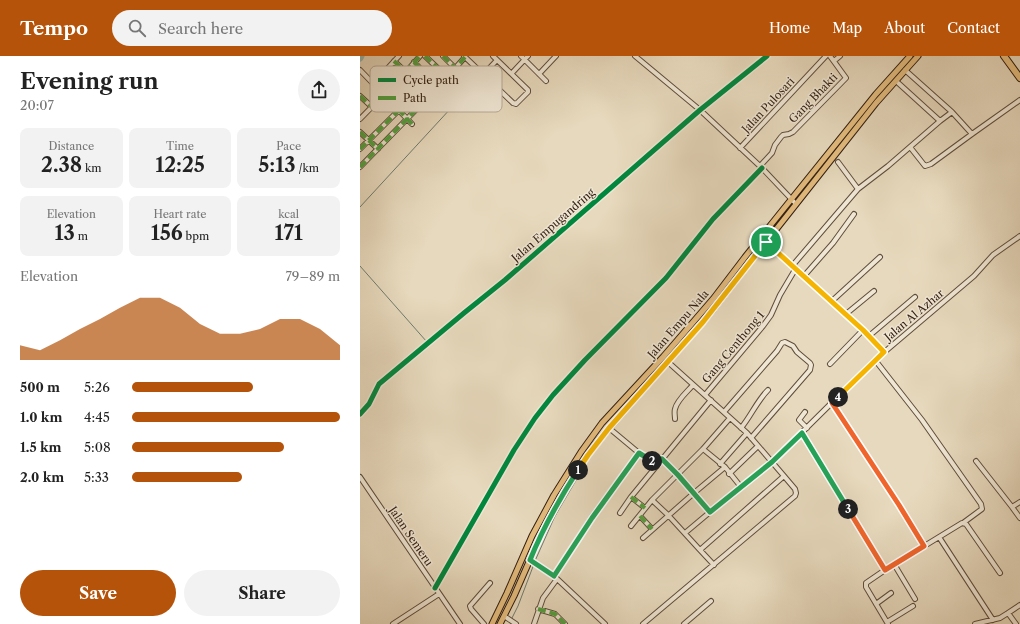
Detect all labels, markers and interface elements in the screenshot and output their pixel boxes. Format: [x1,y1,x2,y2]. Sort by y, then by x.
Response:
search box [112,10,392,46]
text: Tempo [20,17,88,40]
icon: search [126,17,148,39]
text: Search here [158,19,243,38]
text: Home [769,19,810,37]
text: Map [832,19,862,37]
text: About [884,19,925,37]
text: Contact [947,19,1000,37]
legend [370,66,502,112]
text: Evening run [20,68,159,95]
button: share [298,69,340,111]
street label: Gang Bhakti [786,70,841,126]
text: Cycle path [403,73,459,87]
street label: Jalan Pulosari [737,74,798,137]
text: Path [403,91,427,105]
text: 20:07 [20,97,54,113]
text: Distance [49,139,94,153]
text: Time [166,139,194,153]
text: Pace [276,139,301,153]
text: 2.38 [41,153,82,177]
text: 12:25 [155,153,205,177]
text: 5:13 [258,153,296,177]
text: km [82,161,102,175]
text: /km [296,161,319,175]
street label: Jalan Empugandring [507,185,598,266]
text: Elevation [47,207,96,221]
text: Heart rate [153,207,207,221]
text: kcal [278,207,299,221]
text: 13 [55,221,75,245]
text: 156 [151,221,183,245]
text: 171 [274,221,303,245]
pin [749,225,783,259]
text: m [75,229,88,243]
text: bpm [183,229,209,243]
icon: arrive [755,231,777,253]
text: Elevation [20,268,78,284]
text: 79–89 m [285,268,340,284]
street label: Jalan Al Azhar [880,286,947,345]
street label: Jalan Empu Nala [643,287,712,363]
street label: Gang Centhong 1 [699,308,767,386]
text: 500 m [20,379,60,395]
text: 5:26 [84,379,110,395]
pin: 4 [828,387,848,407]
text: 4 [835,390,841,404]
text: 1.0 km [20,409,62,425]
text: 4:45 [84,409,110,425]
text: 1.5 km [20,439,61,455]
text: 5:08 [84,439,111,455]
pin: 2 [642,451,662,471]
text: 2 [649,454,655,468]
pin: 1 [568,460,588,480]
text: 1 [576,463,580,477]
text: 2.0 km [20,469,64,485]
text: 5:33 [84,469,109,485]
pin: 3 [838,499,858,519]
street label: Jalan Semeru [385,502,436,569]
text: 3 [845,502,851,516]
button: Save [20,570,176,616]
button: Share [184,570,340,616]

